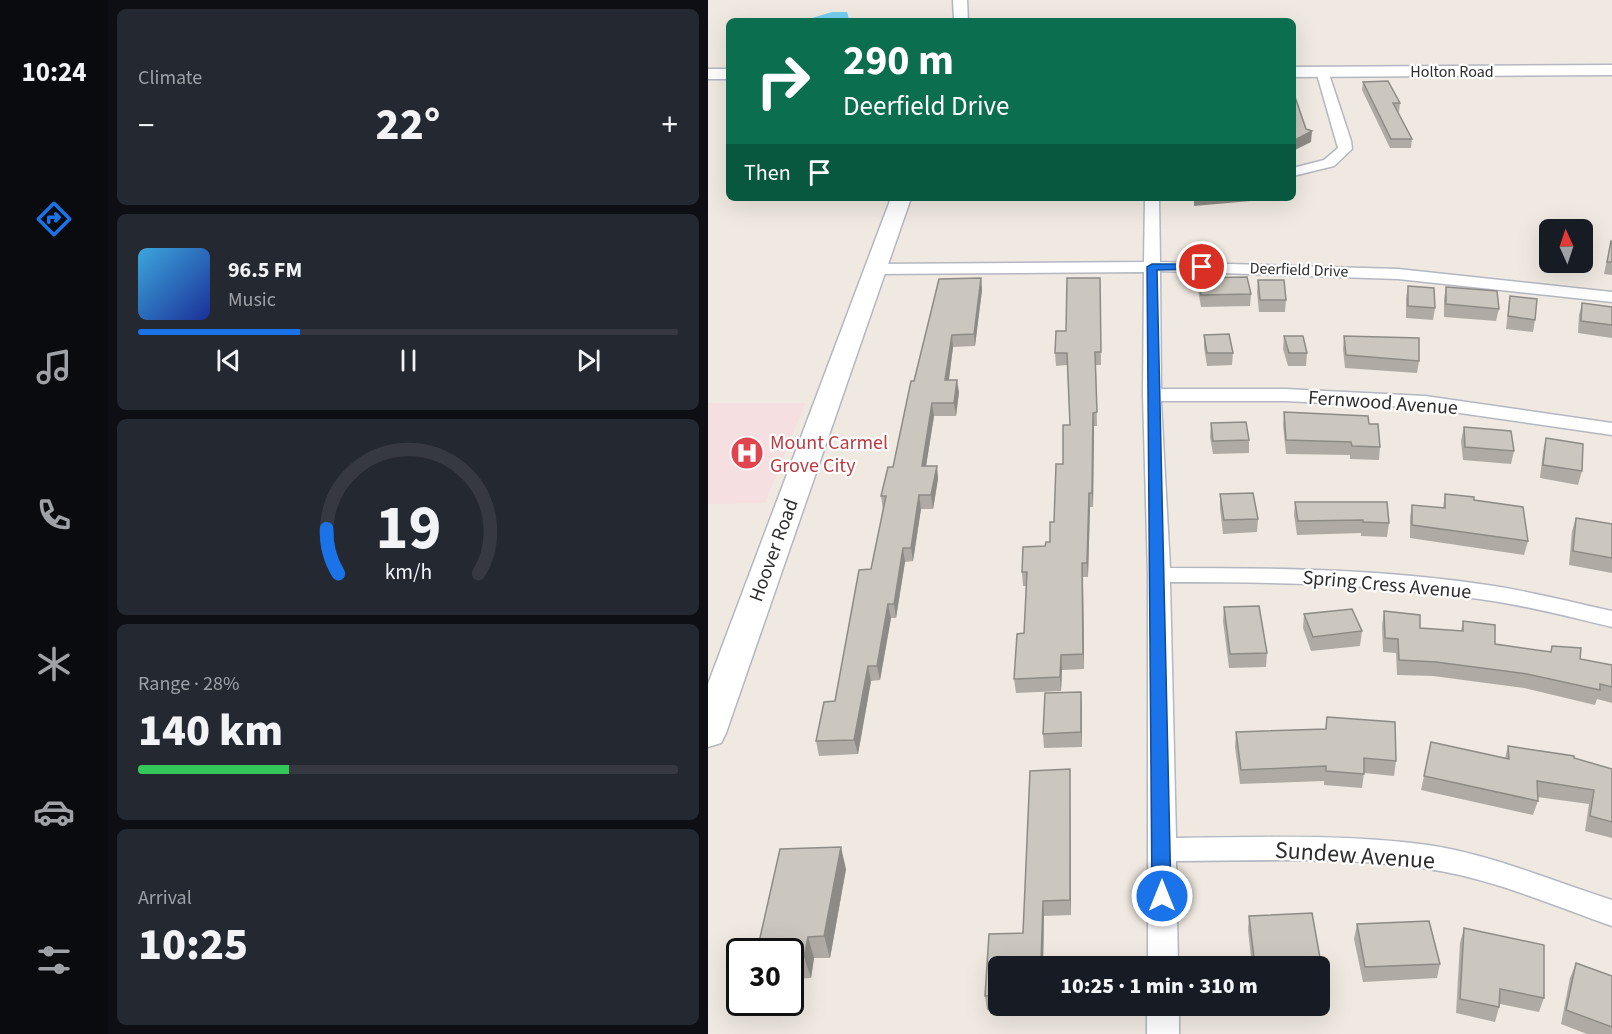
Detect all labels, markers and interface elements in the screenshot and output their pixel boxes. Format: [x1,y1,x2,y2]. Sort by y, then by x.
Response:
text: 290 m [843,31,954,91]
icon: right [744,42,822,120]
text: 10:24 [21,53,87,92]
street label: Holton Road [1410,61,1494,83]
text: Climate [138,64,202,92]
text: Deerfield Drive [843,87,1009,126]
text: 22° [376,93,440,157]
text: − [138,102,154,149]
text: + [662,102,678,149]
icon: arrive [803,156,836,189]
text: Then [744,157,791,189]
icon: directions [33,198,75,240]
north arrow [1539,219,1593,273]
map controls [1539,219,1593,273]
pin [1176,241,1227,292]
icon: arrive [1185,250,1218,283]
text: 96.5 FM [228,254,302,286]
street label: Deerfield Drive [1249,257,1349,283]
text: Music [228,286,276,314]
icon: previous [212,344,245,377]
icon: pause [392,344,425,377]
icon: next [572,344,605,377]
icon: music [33,346,75,388]
street label: Fernwood Avenue [1307,384,1459,422]
place label: Mount Carmel Grove City [770,429,888,480]
hospital icon: Mount Carmel Grove City [729,435,765,471]
text: 19 [375,484,441,573]
icon: phone [33,494,75,536]
street label: Hoover Road [742,495,806,606]
text: km/h [384,557,432,588]
street label: Spring Cress Avenue [1301,564,1472,606]
icon: climate [33,643,75,685]
text: Range · 28% [138,670,239,698]
text: 140 km [138,699,283,763]
icon: car [33,791,75,833]
street label: Sundew Avenue [1274,832,1436,879]
position arrow [1130,864,1194,928]
text: Arrival [138,884,192,912]
text: 10:25 [138,913,248,977]
speed limit sign: 30 [726,938,804,1016]
icon: filters [33,939,75,981]
text: 10:25 · 1 min · 310 m [1060,970,1258,1002]

